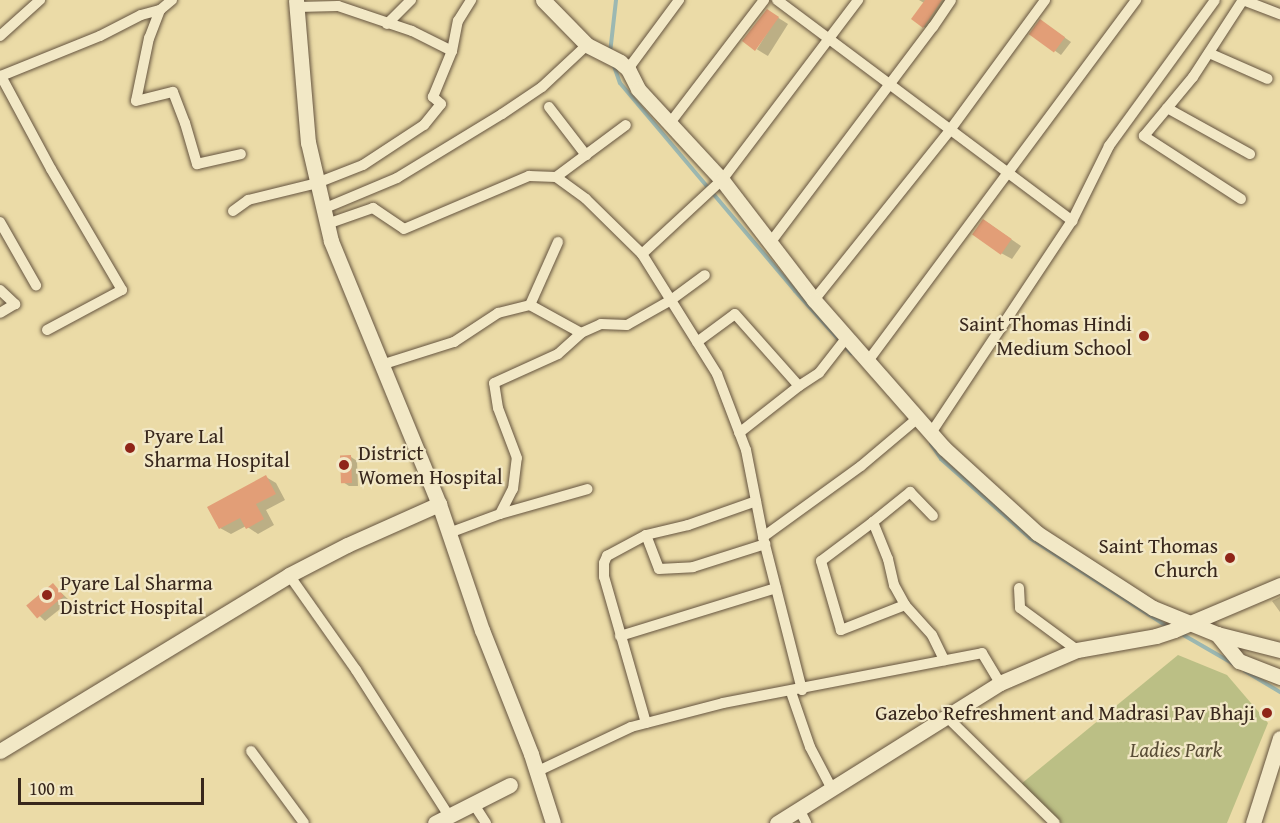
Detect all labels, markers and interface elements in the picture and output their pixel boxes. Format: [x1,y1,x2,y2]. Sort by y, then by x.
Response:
place label: Saint Thomas Hindi Medium School [959,311,1132,361]
marker: Saint Thomas Hindi Medium School [1137,329,1151,343]
place label: Pyare Lal Sharma Hospital [144,423,290,473]
marker: Pyare Lal Sharma Hospital [121,439,139,457]
place label: District Women Hospital [358,440,503,490]
marker: District Women Hospital [335,456,353,474]
place label: Saint Thomas Church [1098,533,1218,583]
marker: Saint Thomas Church [1223,551,1237,565]
place label: Pyare Lal Sharma District Hospital [60,570,213,620]
marker: Pyare Lal Sharma District Hospital [38,586,56,604]
place label: Gazebo Refreshment and Madrasi Pav Bhaji [875,700,1255,726]
marker: Gazebo Refreshment and Madrasi Pav Bhaji [1260,706,1274,720]
park label: Ladies Park [1130,737,1222,763]
scale bar [21,766,207,804]
text: 100 m [29,775,74,802]

